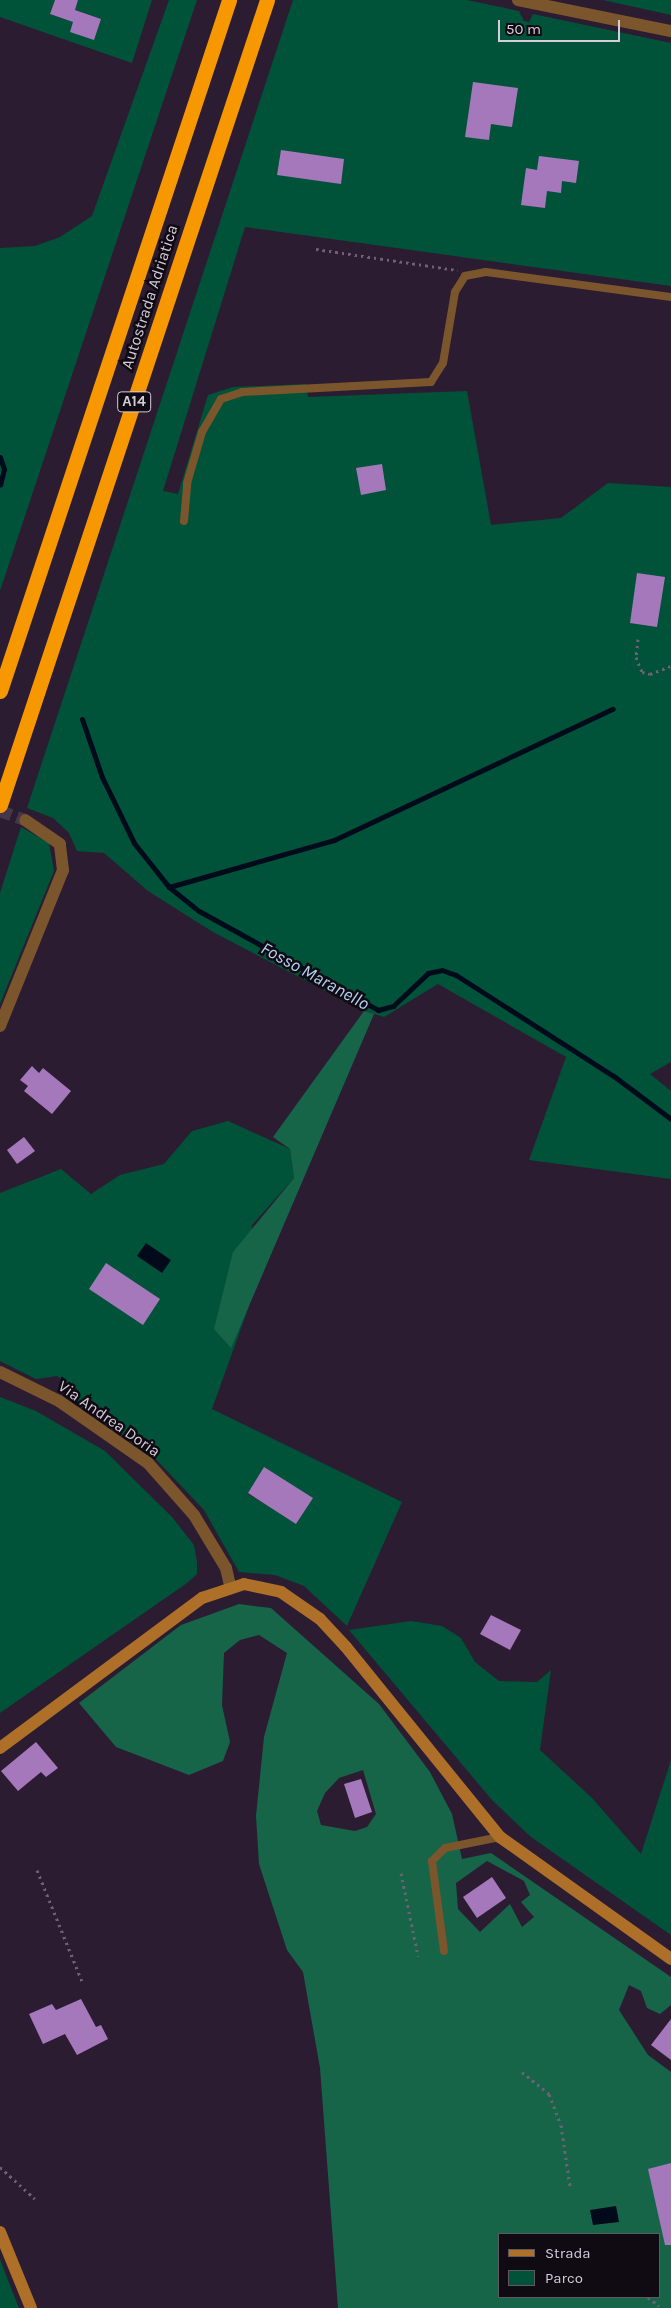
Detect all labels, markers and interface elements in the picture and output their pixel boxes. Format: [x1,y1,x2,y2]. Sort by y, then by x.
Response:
scale bar [501,10,624,42]
text: 50 m [506,20,541,38]
street label: Autostrada Adriatica [118,222,182,372]
road number: A14 [116,390,152,414]
water label: Fosso Maranello [257,937,373,1015]
street label: Via Andrea Doria [54,1377,164,1461]
legend [498,2233,661,2298]
text: Strada [545,2244,591,2262]
text: Parco [545,2269,583,2287]

